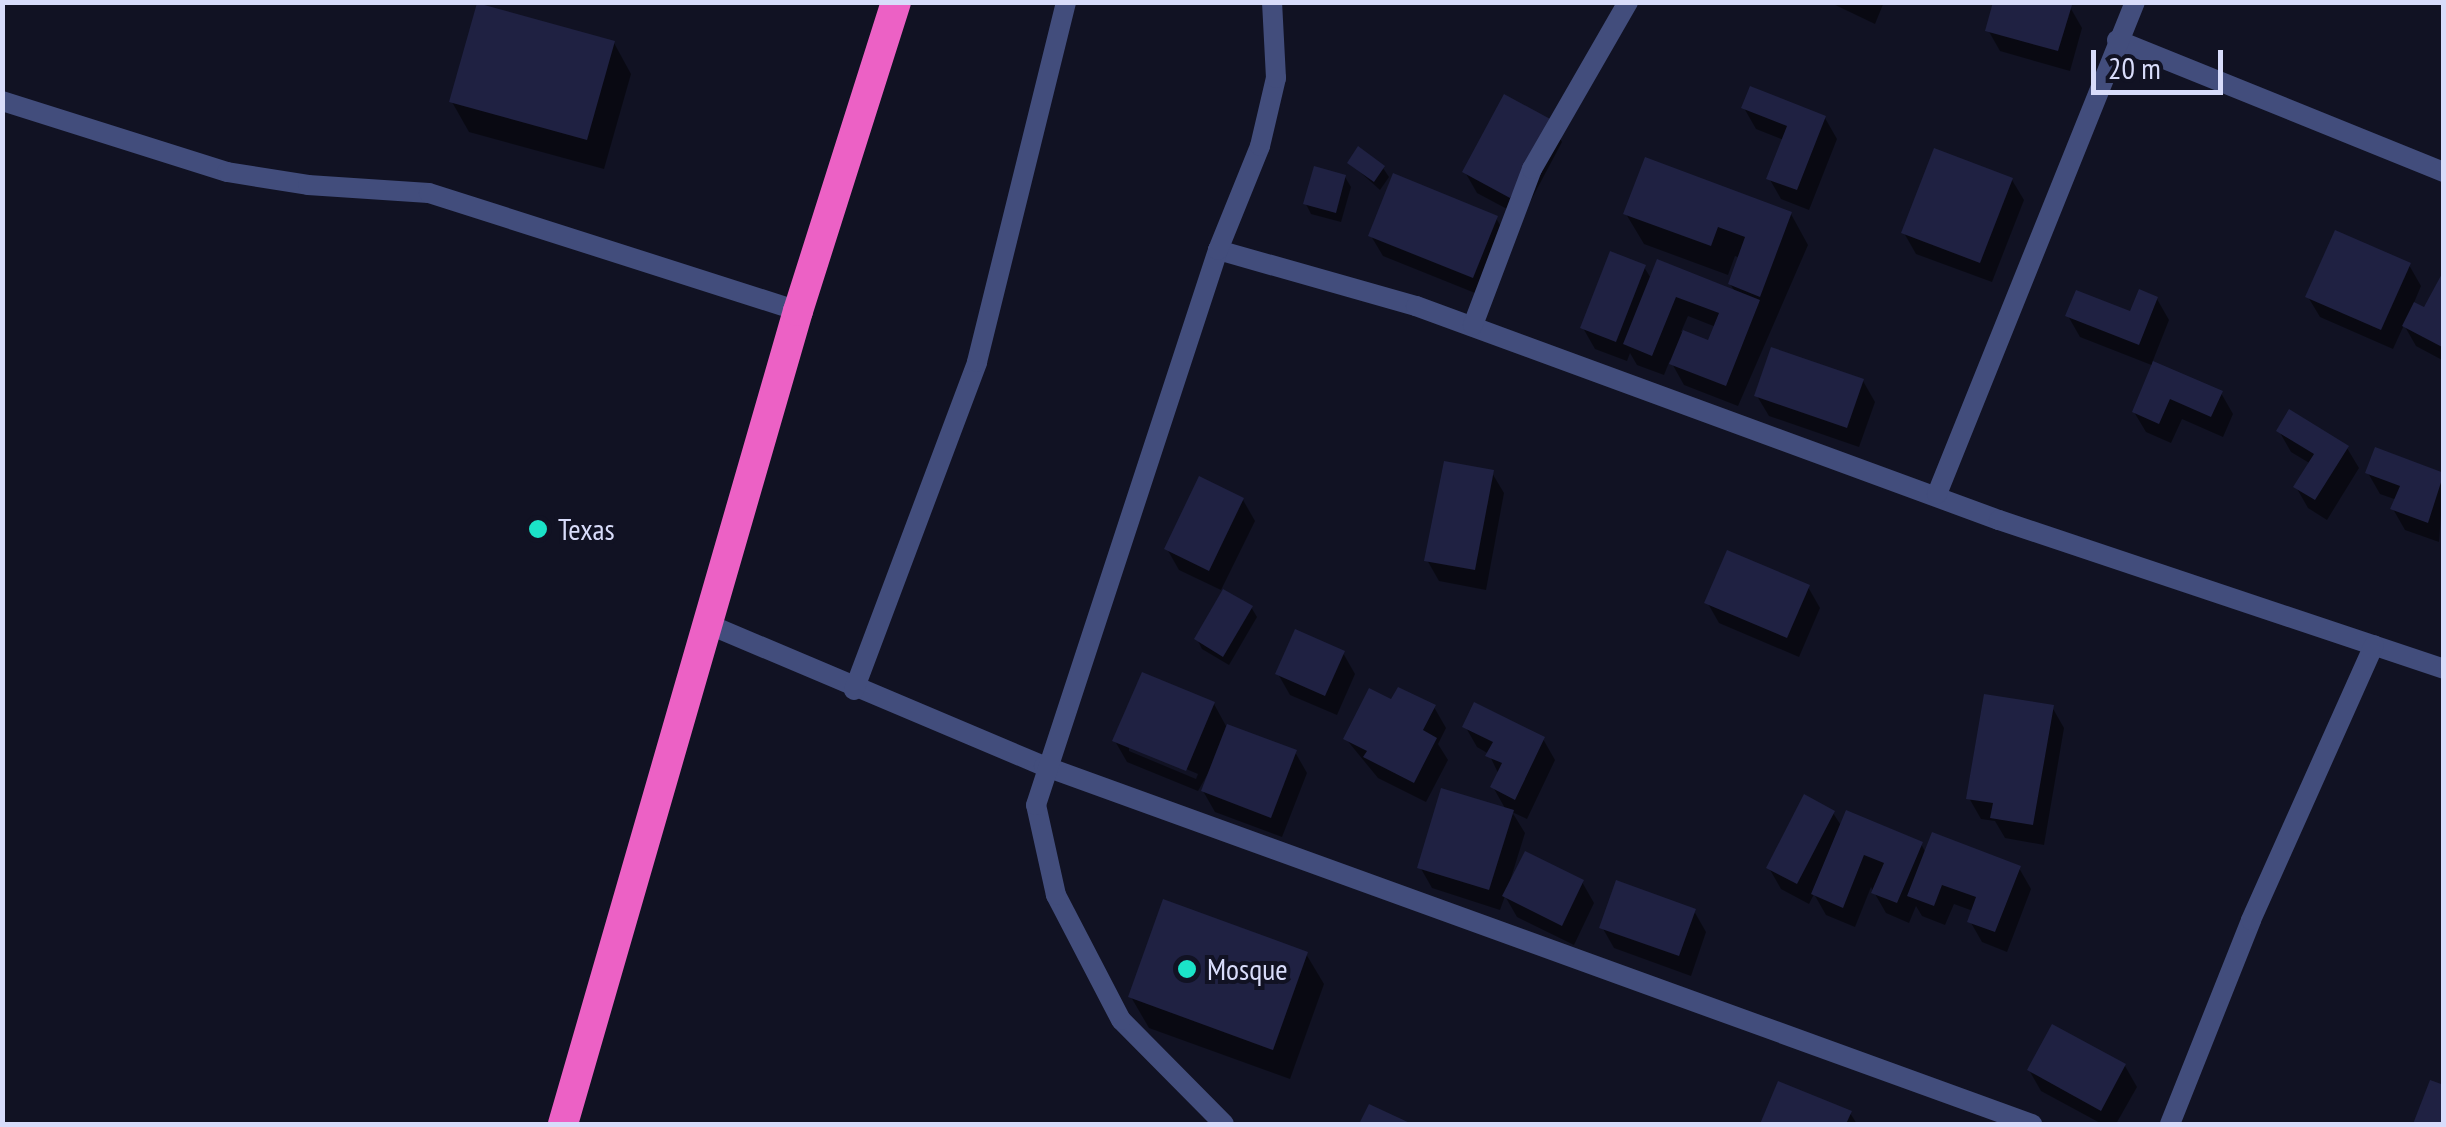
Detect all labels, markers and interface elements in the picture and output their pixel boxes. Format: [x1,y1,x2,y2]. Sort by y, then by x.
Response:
scale bar [2096,30,2228,92]
text: 20 m [2108,48,2161,87]
place label: Texas [558,511,615,547]
marker: Texas [527,518,549,540]
place label: Mosque [1207,951,1288,987]
marker: Mosque [1176,958,1198,980]

